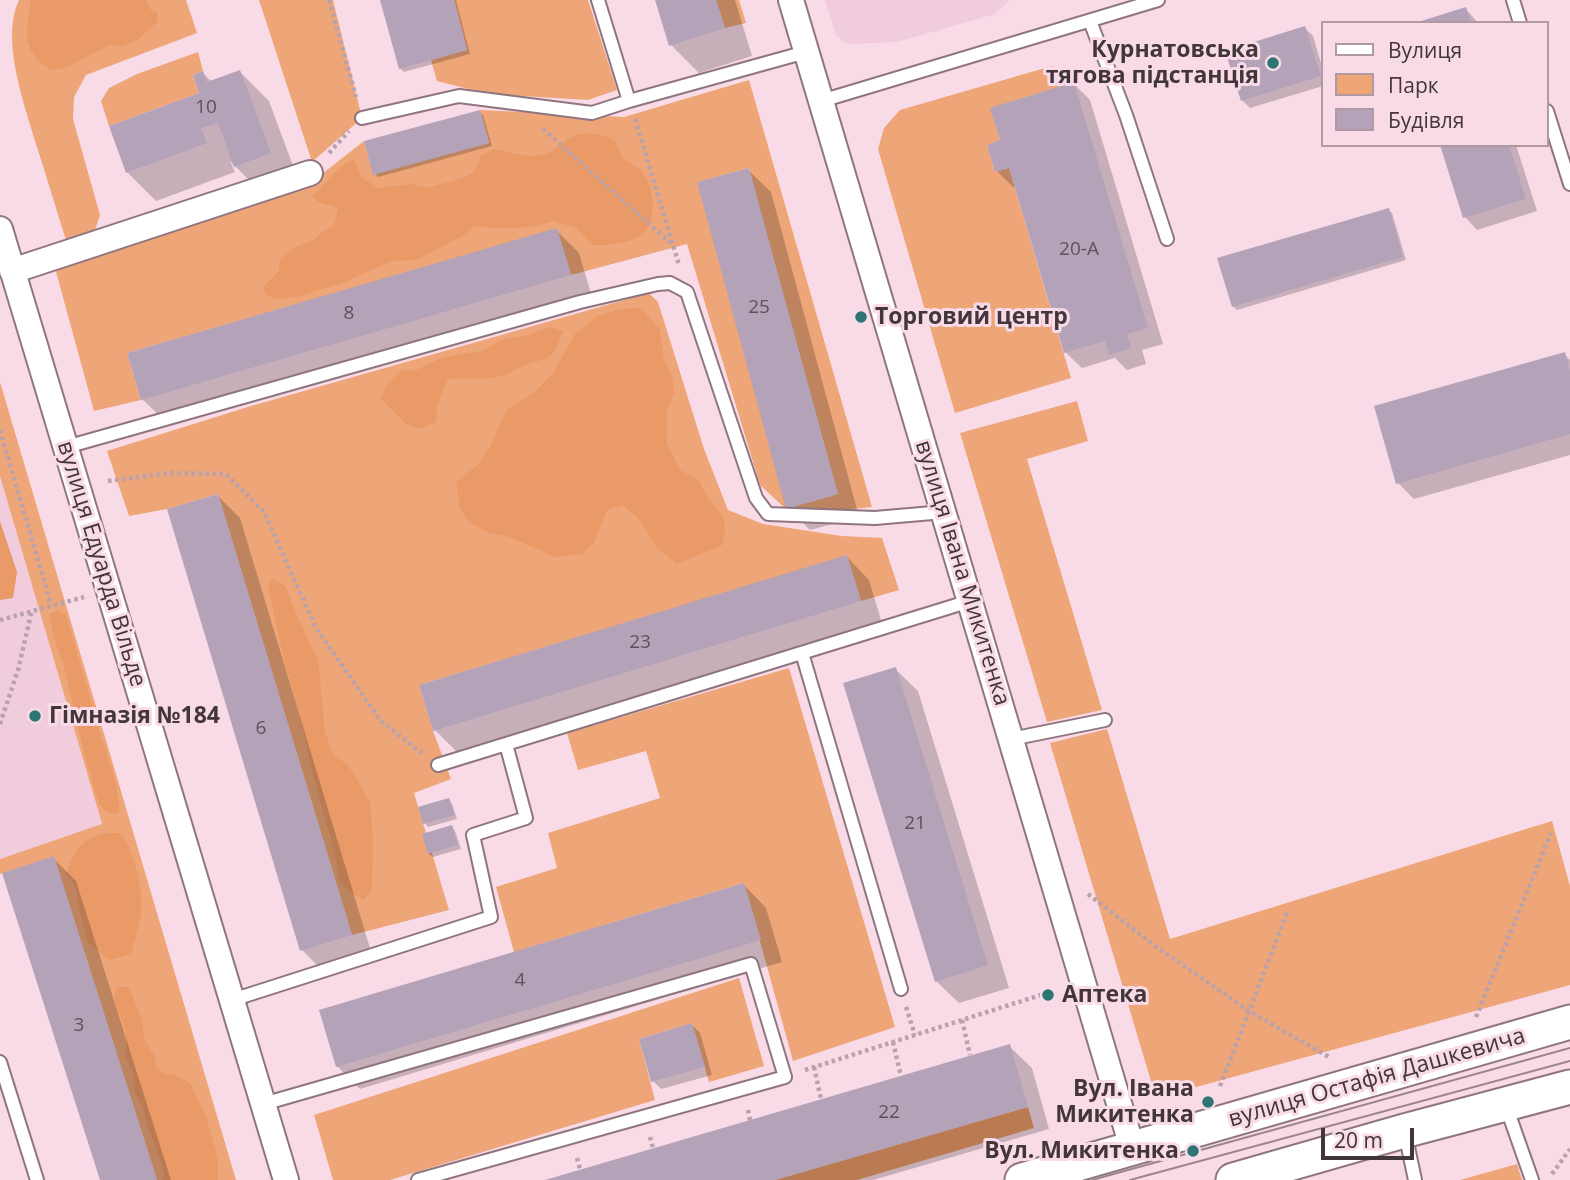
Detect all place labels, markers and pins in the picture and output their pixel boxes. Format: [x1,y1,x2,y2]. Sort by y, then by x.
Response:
place label: Курнатовська тягова пiдстанцiя [1046,36,1259,90]
marker: Курнатовська тягова пiдстанцiя [1265,55,1281,71]
place label: Торговий центр [875,303,1068,331]
marker: Торговий центр [853,309,869,325]
place label: Гімназія №184 [49,702,220,730]
marker: Гімназія №184 [27,708,43,724]
place label: Аптека [1062,981,1147,1009]
marker: Аптека [1040,987,1056,1003]
place label: Вул. Івана Микитенка [1055,1075,1194,1129]
marker: Вул. Івана Микитенка [1200,1094,1216,1110]
place label: Вул. Микитенка [984,1137,1179,1165]
marker: Вул. Микитенка [1185,1143,1201,1159]

